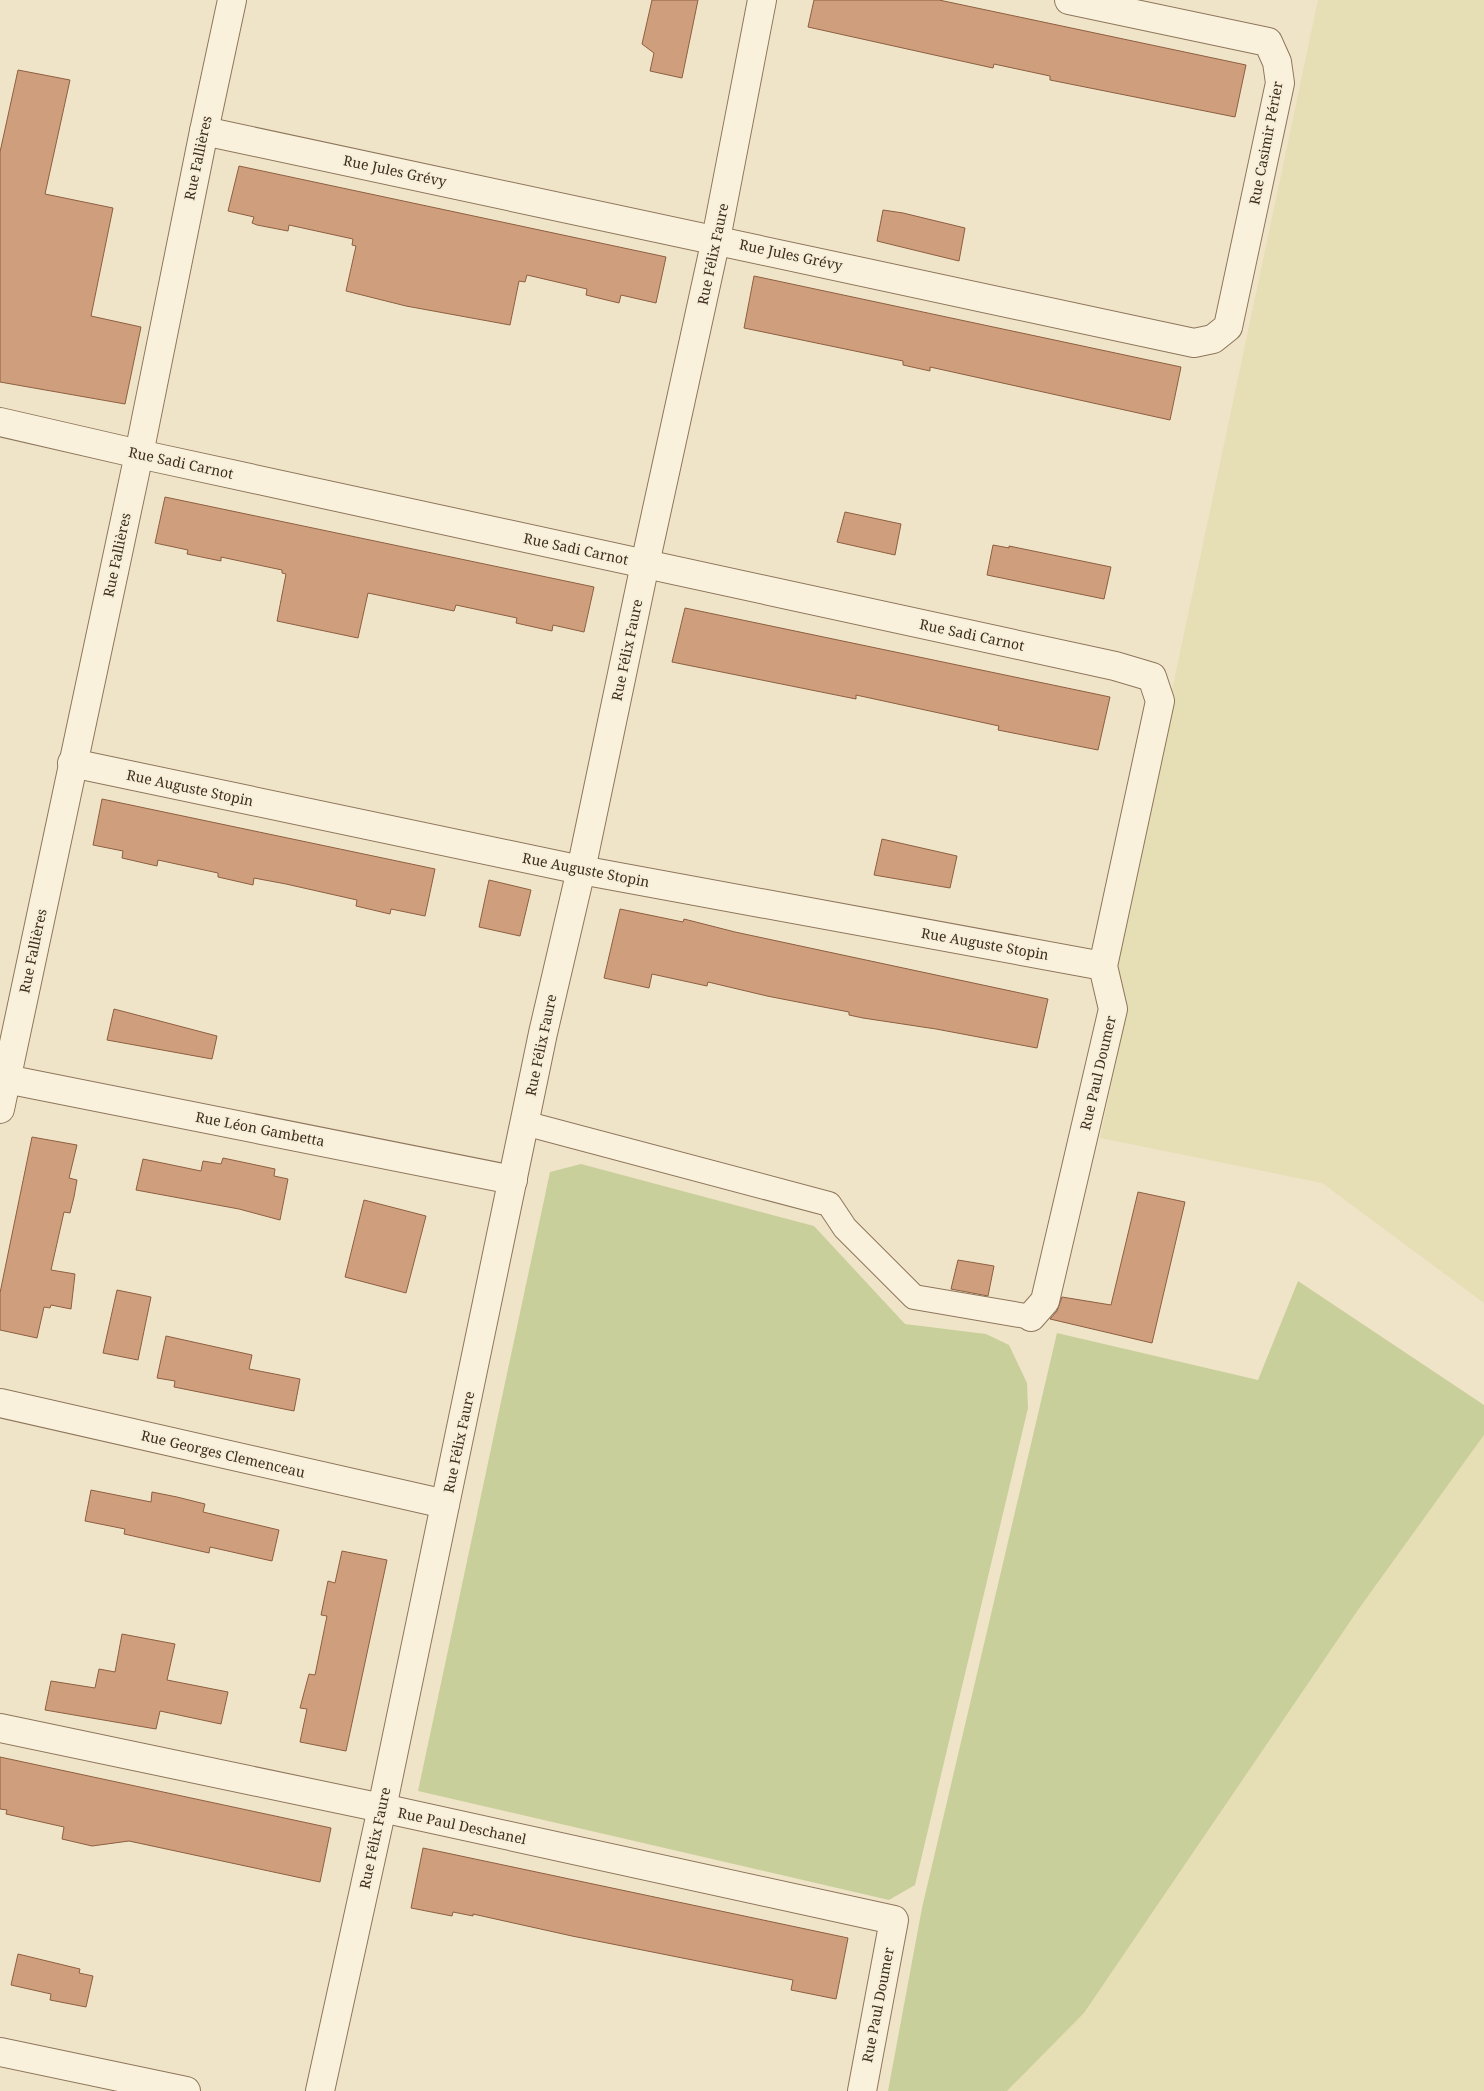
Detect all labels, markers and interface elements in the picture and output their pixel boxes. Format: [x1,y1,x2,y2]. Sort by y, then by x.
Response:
street label: Rue Casimir Périer [1244,79,1287,206]
street label: Rue Fallières [179,114,216,202]
street label: Rue Jules Grévy [342,150,448,191]
street label: Rue Félix Faure [692,201,733,306]
street label: Rue Jules Grévy [738,234,844,275]
street label: Rue Sadi Carnot [127,442,235,483]
street label: Rue Fallières [98,511,135,599]
street label: Rue Sadi Carnot [522,528,630,569]
street label: Rue Félix Faure [606,597,647,702]
street label: Rue Sadi Carnot [918,614,1026,655]
street label: Rue Auguste Stopin [125,765,255,810]
street label: Rue Auguste Stopin [521,848,651,891]
street label: Rue Fallières [14,907,51,995]
street label: Rue Auguste Stopin [920,923,1050,964]
street label: Rue Félix Faure [520,992,561,1097]
street label: Rue Paul Doumer [1075,1013,1120,1132]
street label: Rue Léon Gambetta [194,1107,326,1150]
street label: Rue Félix Faure [438,1389,479,1494]
street label: Rue Georges Clemenceau [139,1425,307,1482]
street label: Rue Félix Faure [354,1785,395,1890]
street label: Rue Paul Deschanel [396,1803,529,1849]
street label: Rue Paul Doumer [857,1945,898,2064]

